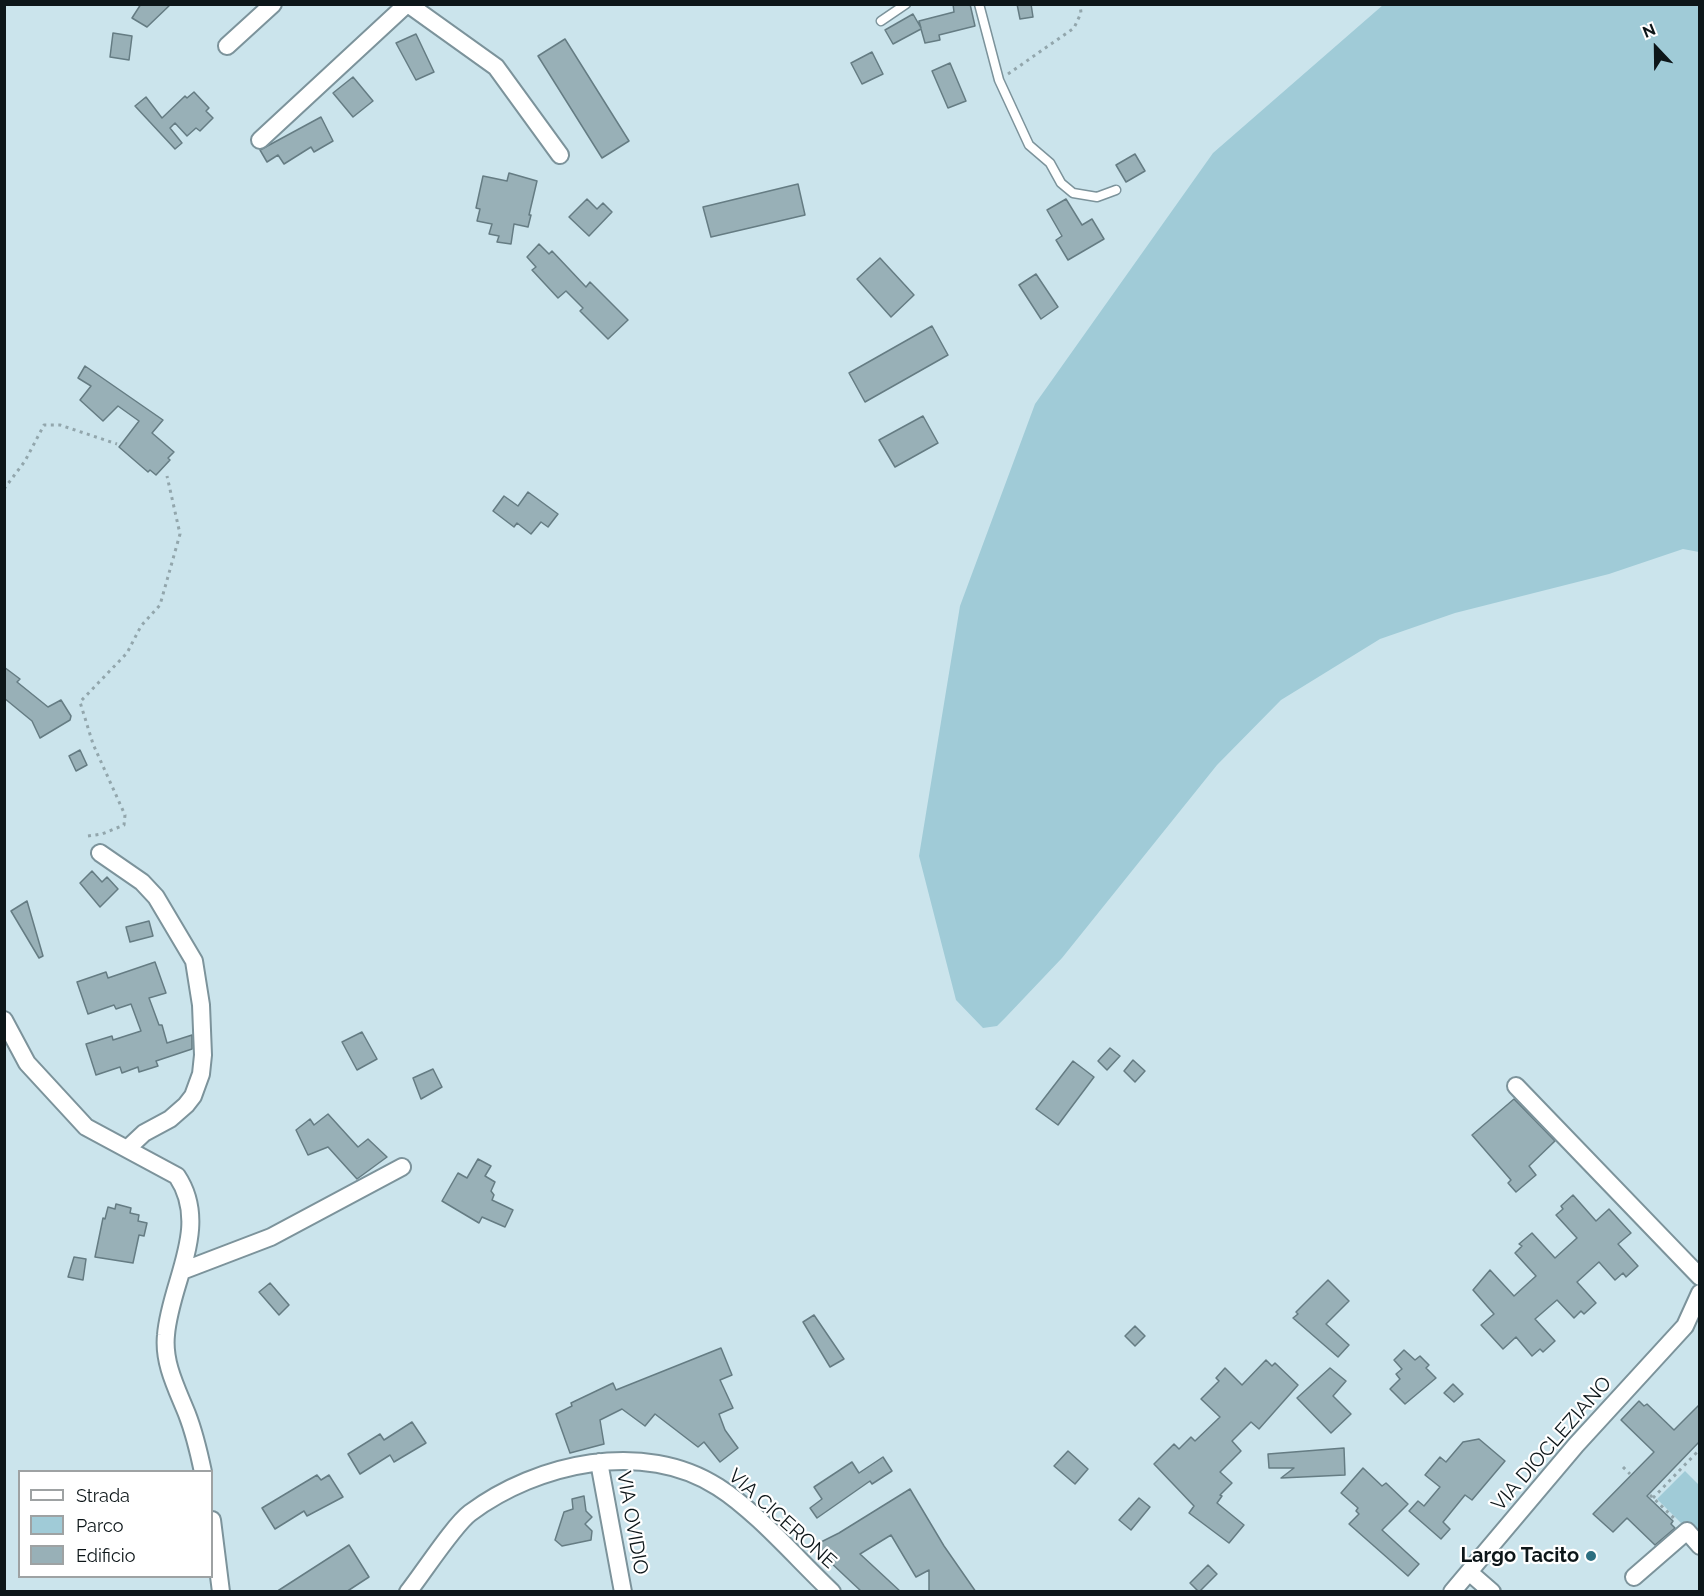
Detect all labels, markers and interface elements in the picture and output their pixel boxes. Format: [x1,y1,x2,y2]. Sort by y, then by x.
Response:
north arrow [1626,18,1686,78]
text: N [1640,20,1658,42]
street label: VIA DIOCLEZIANO [1487,1372,1617,1516]
street label: VIA CICERONE [723,1464,841,1574]
street label: VIA OVIDIO [611,1469,653,1577]
legend [18,1470,213,1578]
text: Strada [76,1485,130,1506]
text: Parco [76,1515,123,1536]
place label: Largo Tacito [1460,1544,1579,1568]
text: Edificio [76,1545,135,1566]
marker: Largo Tacito [1584,1549,1598,1563]

